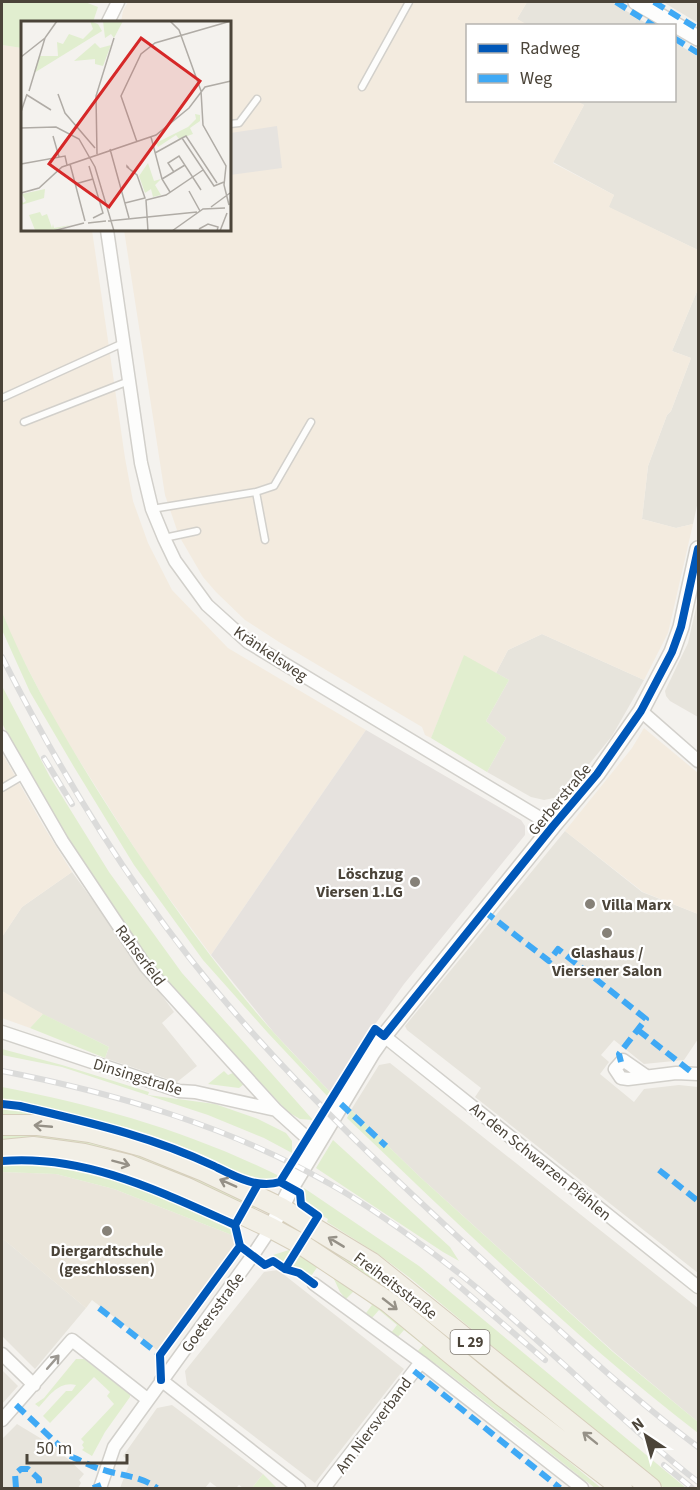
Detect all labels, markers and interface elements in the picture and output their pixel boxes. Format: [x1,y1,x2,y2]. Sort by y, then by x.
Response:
inset map [21,21,231,231]
legend [466,24,676,102]
text: Radweg [520,36,580,61]
text: Weg [520,66,552,91]
street label: Kränkelsweg [229,621,312,687]
street label: Gerberstraße [523,759,596,840]
place label: Löschzug Viersen 1.LG [315,863,403,903]
marker: Löschzug Viersen 1.LG [408,875,422,889]
place label: Villa Marx [601,894,671,916]
marker: Villa Marx [583,897,597,911]
street label: Rahserfeld [110,920,170,991]
marker: Glashaus / Viersener Salon [600,926,614,940]
place label: Glashaus / Viersener Salon [551,942,662,982]
street label: Dinsingstraße [90,1053,185,1101]
street label: An den Schwarzen Pfählen [465,1098,616,1226]
one-way arrow [34,1120,54,1131]
one-way arrow [111,1158,130,1169]
one-way arrow [220,1176,238,1188]
marker: Diergardtschule (geschlossen) [100,1224,114,1238]
one-way arrow [328,1235,345,1247]
place label: Diergardtschule (geschlossen) [51,1240,163,1280]
street label: Freiheitsstraße [349,1247,442,1325]
street label: Goetersstraße [176,1268,249,1357]
one-way arrow [382,1298,398,1311]
road number: L 29 [450,1330,490,1354]
one-way arrow [46,1355,60,1370]
street label: Am Niersverband [330,1373,417,1478]
north arrow [616,1406,676,1466]
text: N [627,1413,649,1437]
scale bar [27,1427,128,1465]
one-way arrow [582,1432,598,1445]
text: 50 m [36,1436,72,1461]

